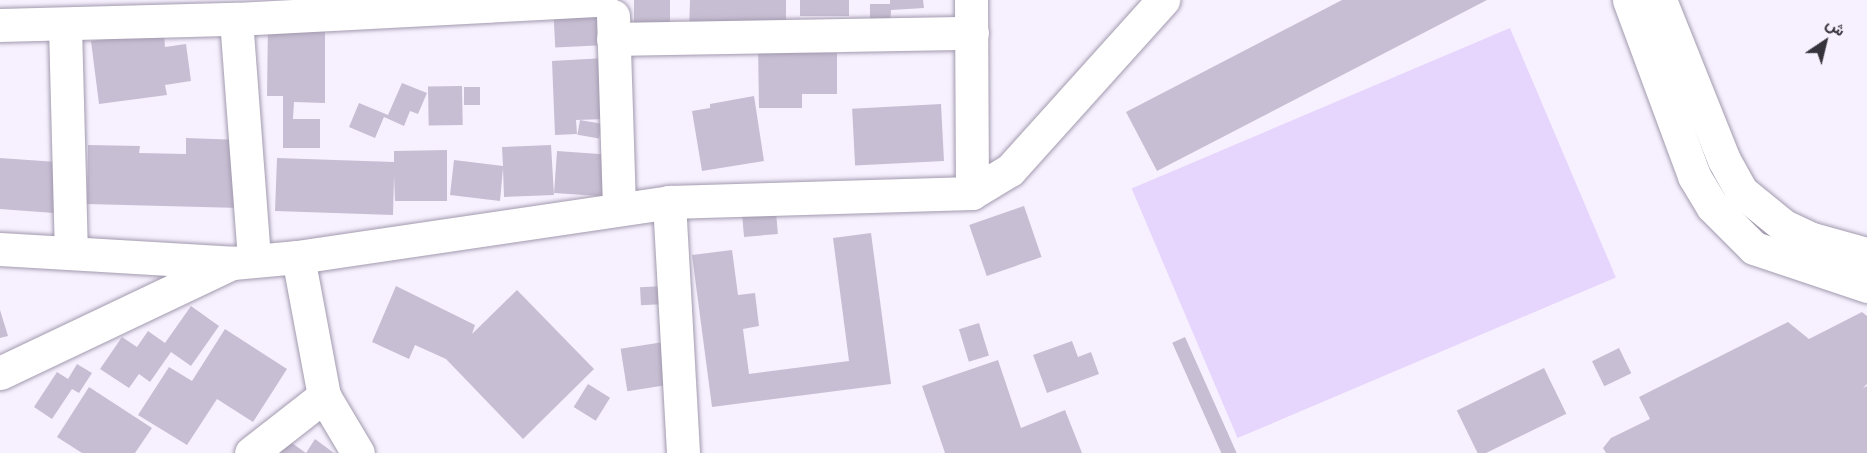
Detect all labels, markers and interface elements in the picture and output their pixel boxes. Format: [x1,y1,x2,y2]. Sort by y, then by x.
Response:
north arrow [1795,12,1855,72]
text: ش [1822,14,1849,40]

